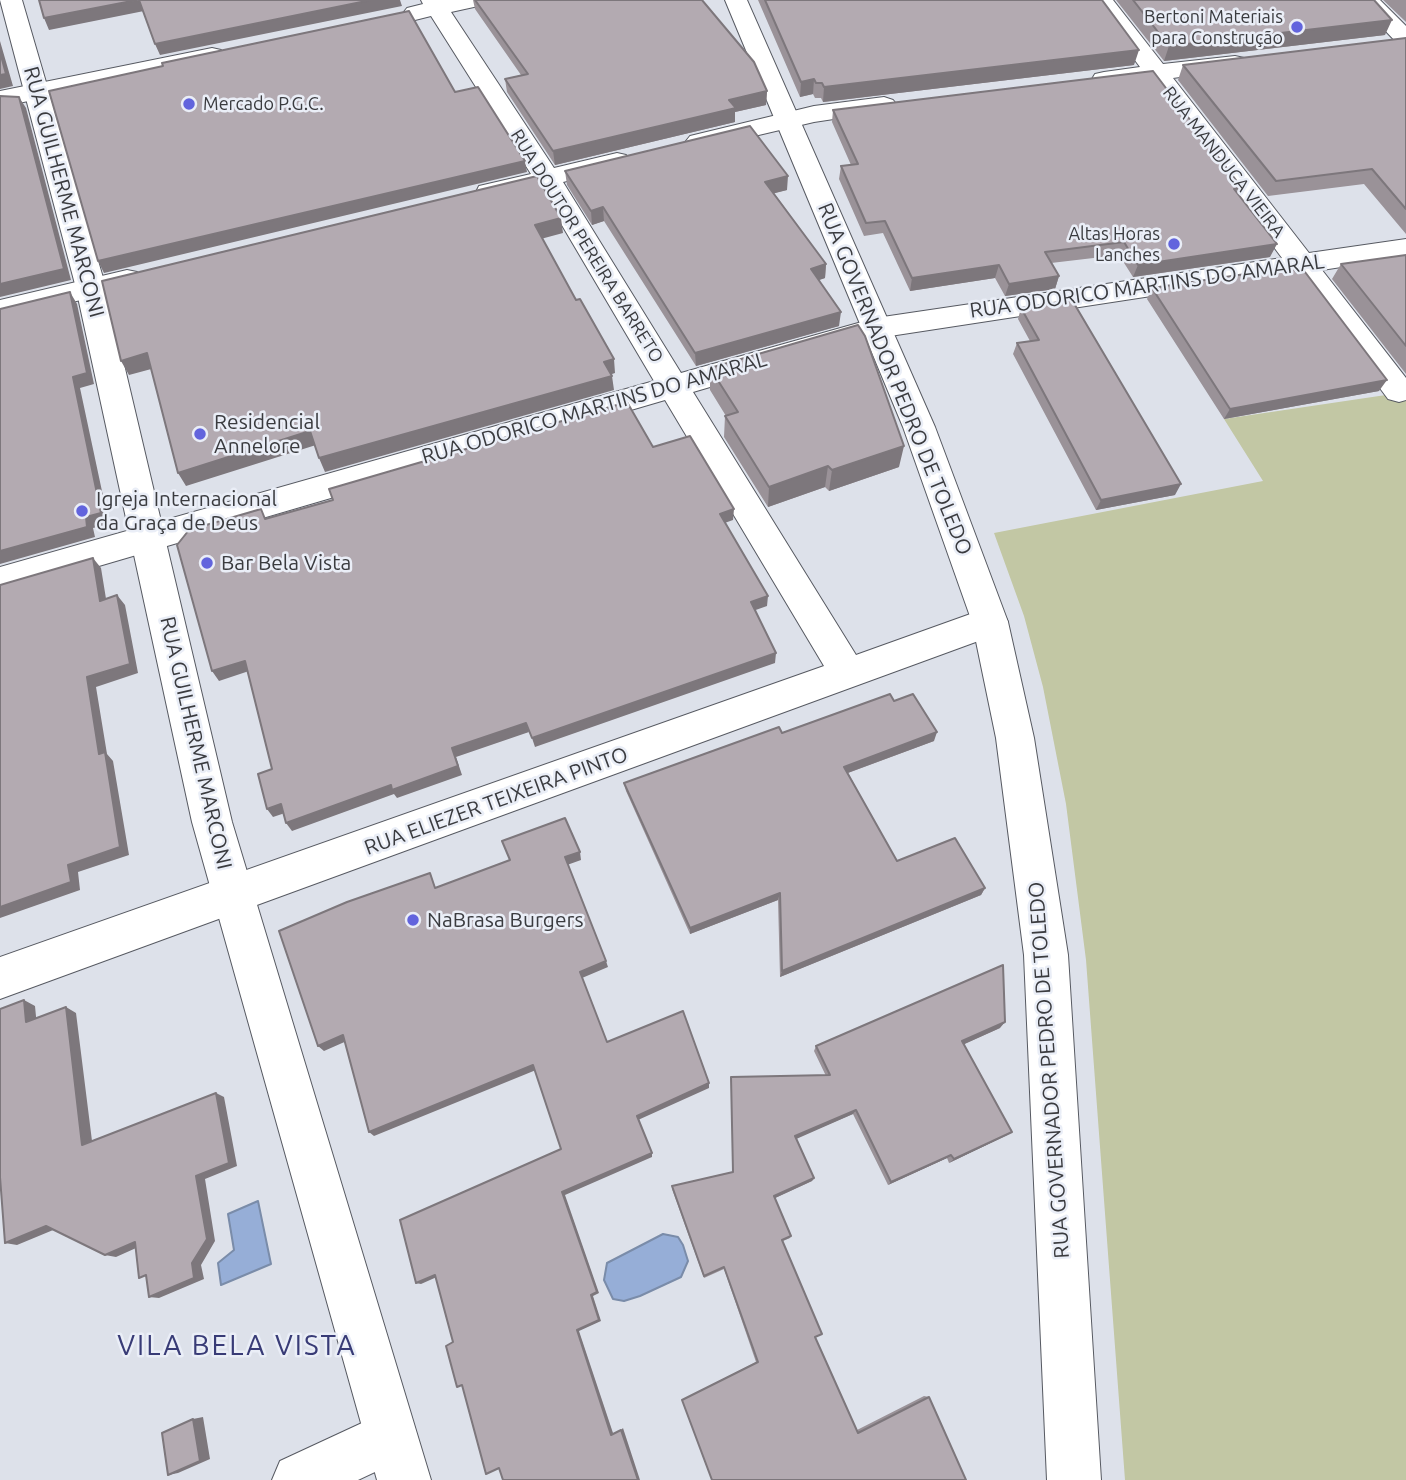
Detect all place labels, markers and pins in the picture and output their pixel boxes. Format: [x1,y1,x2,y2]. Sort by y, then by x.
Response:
place label: Bertoni Materiais para Construção [1144,6,1283,48]
marker: Bertoni Materiais para Construção [1289,19,1305,35]
place label: Mercado P.G.C. [203,93,324,115]
marker: Mercado P.G.C. [181,96,197,112]
place label: Altas Horas Lanches [1068,223,1160,266]
marker: Altas Horas Lanches [1166,236,1182,252]
place label: Residencial Annelore [214,409,320,459]
marker: Residencial Annelore [192,426,208,442]
place label: Igreja Internacional da Graça de Deus [96,486,277,536]
marker: Igreja Internacional da Graça de Deus [74,503,90,519]
place label: Bar Bela Vista [221,550,351,576]
marker: Bar Bela Vista [199,555,215,571]
place label: NaBrasa Burgers [427,907,584,933]
marker: NaBrasa Burgers [405,912,421,928]

